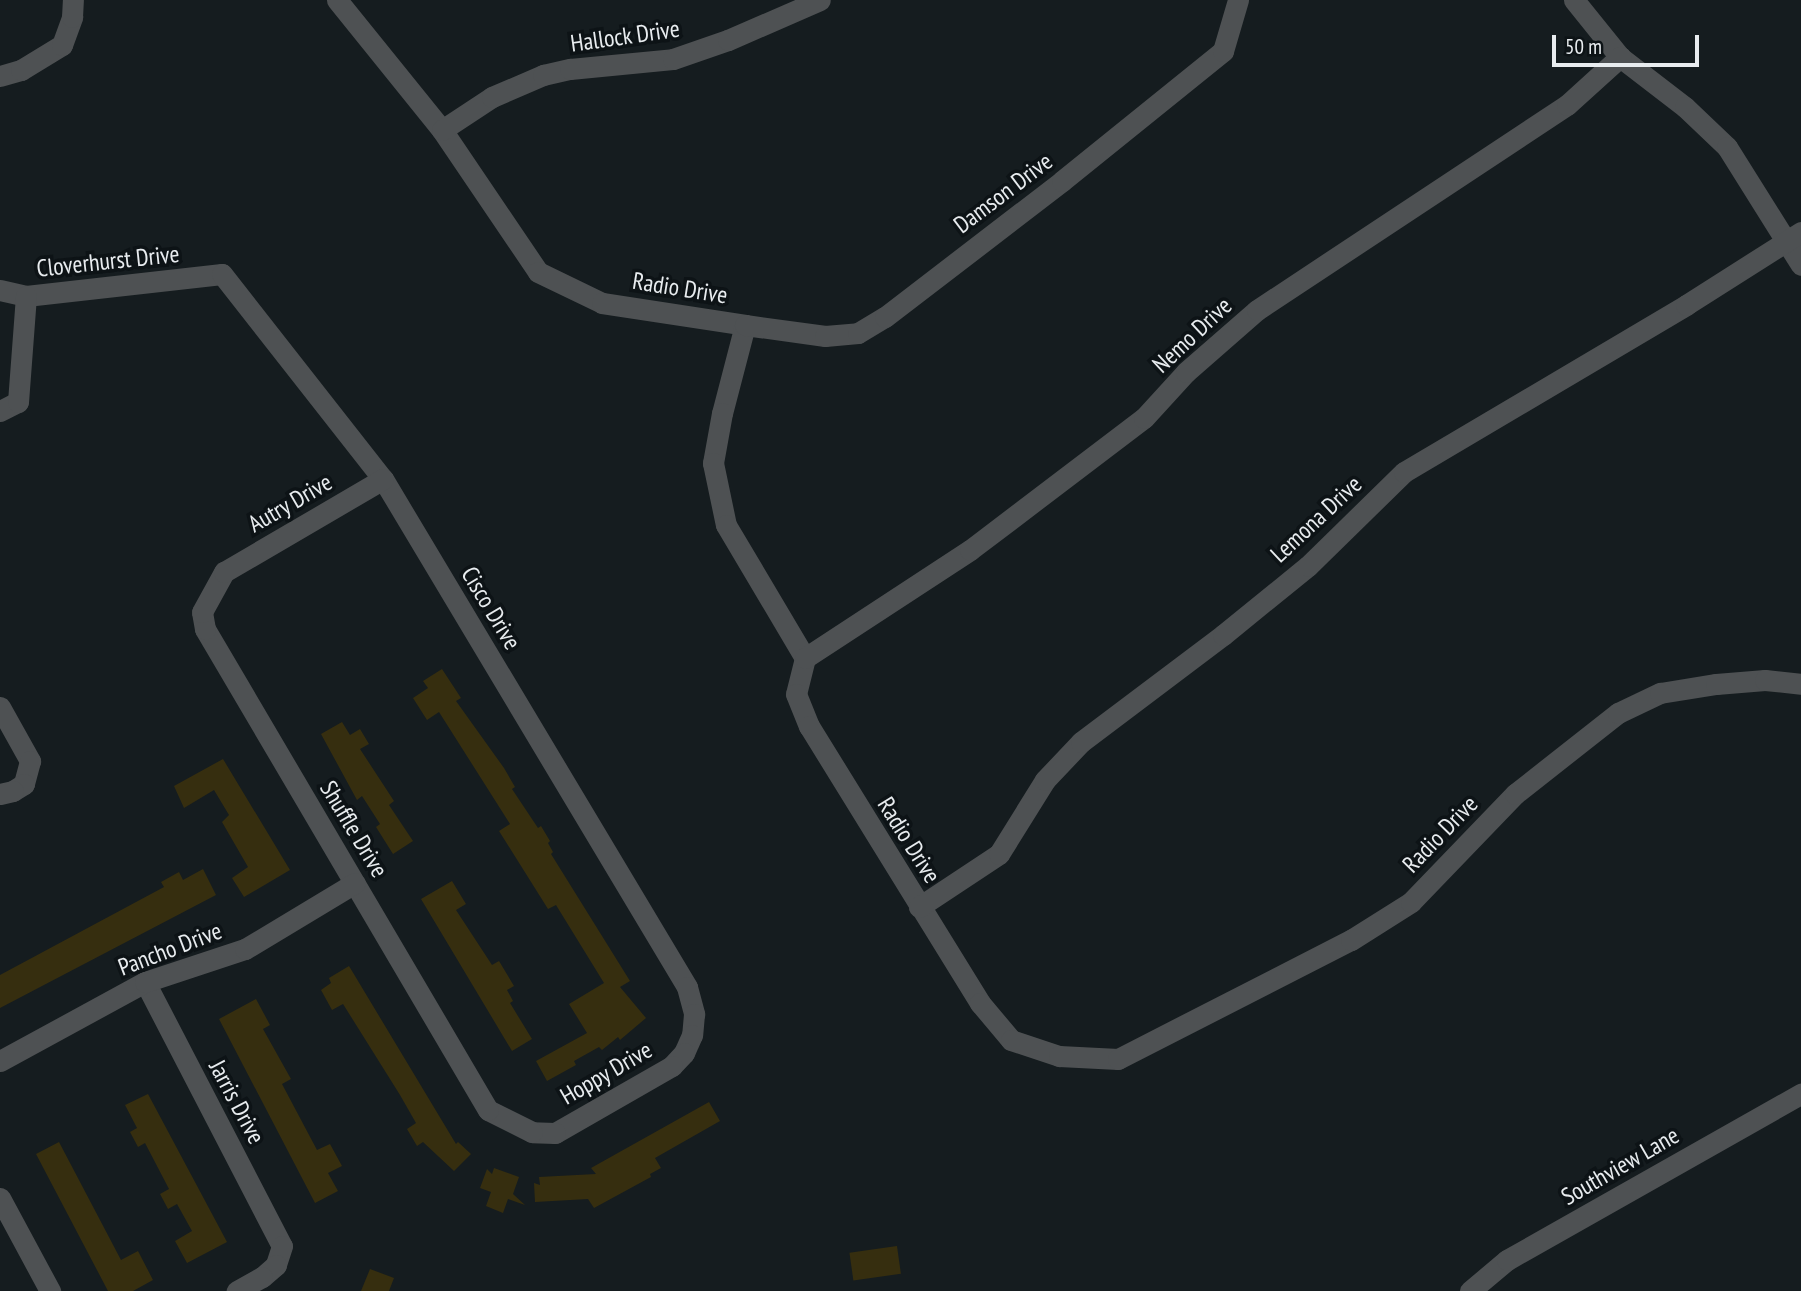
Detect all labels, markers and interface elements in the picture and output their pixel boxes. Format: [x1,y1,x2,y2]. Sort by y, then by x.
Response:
street label: Hallock Drive [568,14,682,58]
scale bar [1556,21,1703,65]
text: 50 m [1565,33,1602,60]
street label: Damson Drive [948,147,1058,239]
street label: Cloverhurst Drive [35,239,181,283]
street label: Radio Drive [630,266,730,310]
street label: Nemo Drive [1147,291,1237,379]
street label: Autry Drive [243,467,337,539]
street label: Lemona Drive [1265,470,1367,568]
street label: Cisco Drive [455,561,527,655]
street label: Shuffle Drive [314,776,394,882]
street label: Radio Drive [1396,790,1484,878]
street label: Radio Drive [871,792,947,888]
street label: Pancho Drive [114,916,226,982]
street label: Hoppy Drive [555,1035,657,1111]
street label: Jarris Drive [203,1055,271,1149]
street label: Southview Lane [1556,1121,1684,1211]

